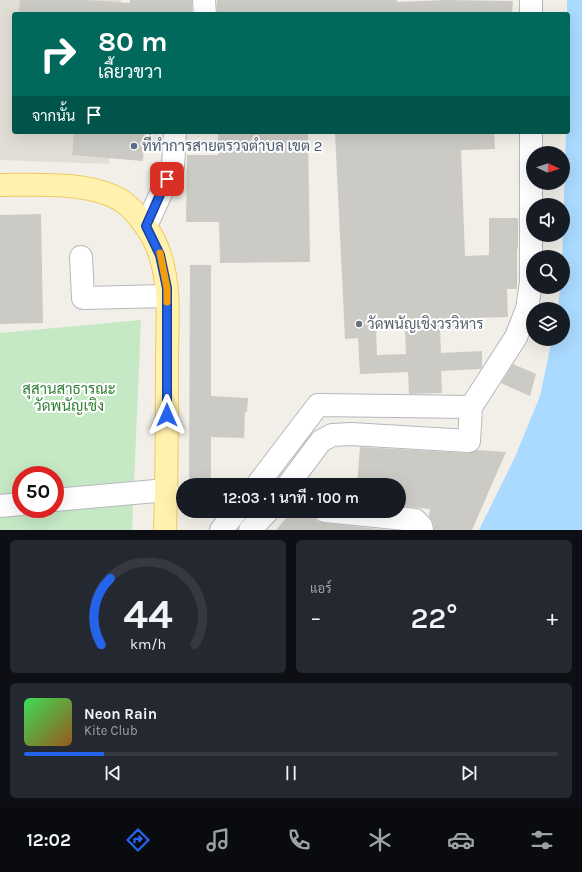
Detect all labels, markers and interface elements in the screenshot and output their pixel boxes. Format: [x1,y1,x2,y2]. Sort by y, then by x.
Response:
text: 80 m [98,25,167,58]
icon: right [32,28,84,80]
text: เลี้ยวขวา [98,61,162,83]
icon: arrive [83,104,105,126]
text: จากนั้น [32,107,75,125]
place label: ที่ทำการสายตรวจตำบล เขต 2 [142,131,322,155]
marker: ที่ทำการสายตรวจตำบล เขต 2 [129,141,139,151]
north arrow [526,146,570,190]
map controls [526,146,570,346]
pin [150,162,184,196]
icon: arrive [156,168,178,190]
button: sound [526,198,570,242]
button: search [526,250,570,294]
button: layers [526,302,570,346]
place label: วัดพนัญเชิงวรวิหาร [367,315,484,333]
marker: วัดพนัญเชิงวรวิหาร [354,319,364,329]
park label: สุสานสาธารณะ วัดพนัญเชิง [22,380,116,415]
position arrow [146,394,188,436]
speed limit sign: 50 [12,466,64,518]
text: 12:03 · 1 นาที · 100 m [223,489,359,507]
text: แอร์ [310,581,331,596]
text: 44 [123,589,173,637]
text: 22° [410,600,458,636]
text: − [310,605,322,631]
text: + [546,605,558,631]
text: km/h [130,635,166,652]
text: Neon Rain [84,705,157,723]
text: Kite Club [84,723,138,738]
icon: previous [102,762,124,784]
icon: pause [280,762,302,784]
icon: next [458,762,480,784]
icon: directions [124,826,152,854]
icon: music [204,826,232,854]
icon: phone [285,826,313,854]
icon: climate [366,826,394,854]
icon: car [447,826,475,854]
icon: filters [528,826,556,854]
text: 12:02 [26,829,71,851]

